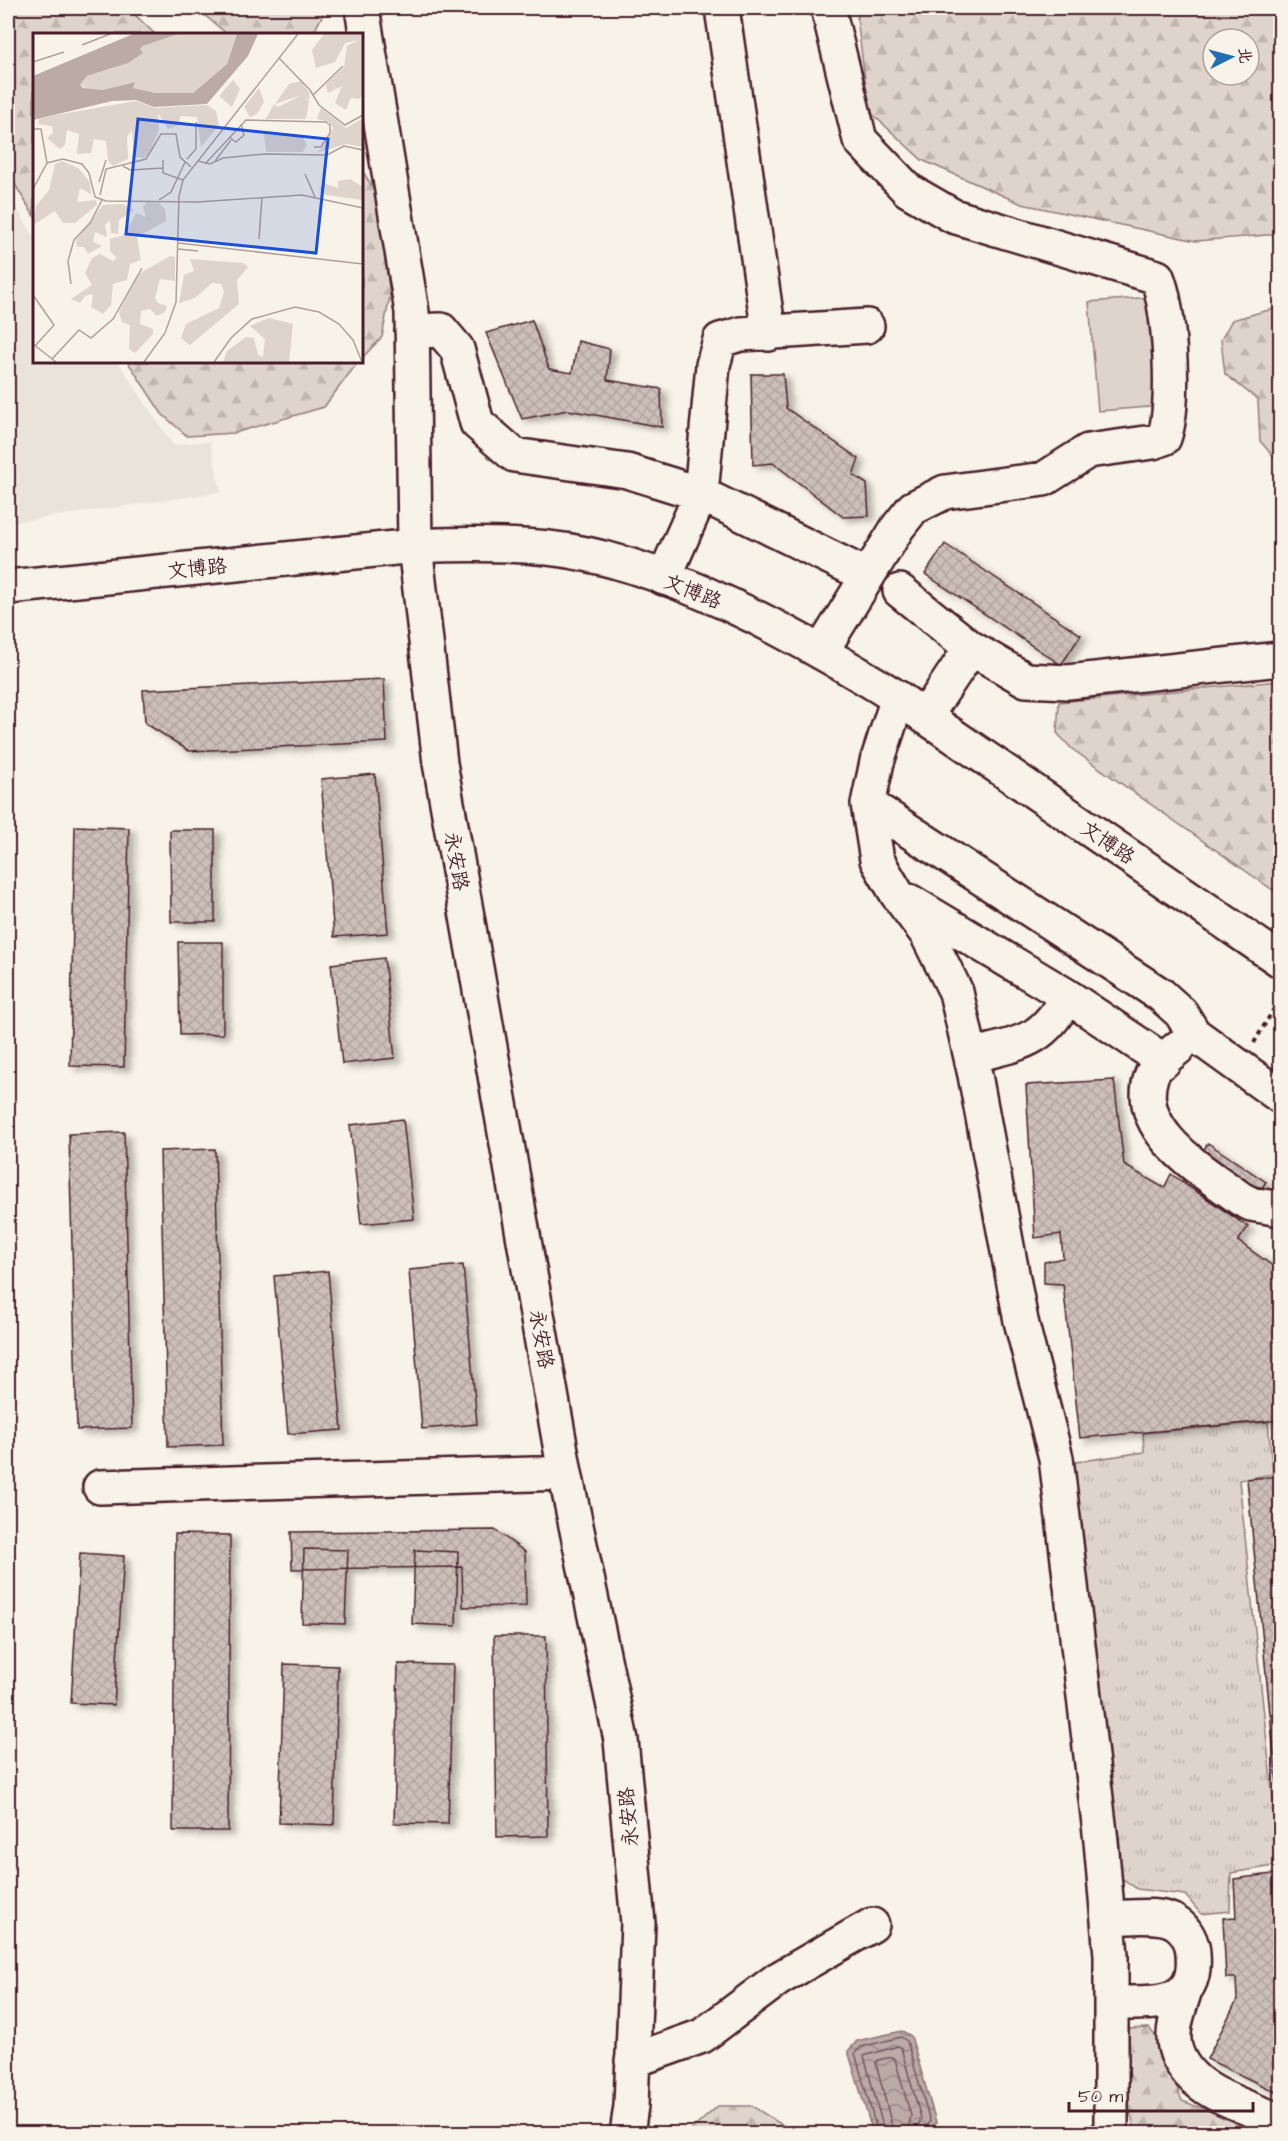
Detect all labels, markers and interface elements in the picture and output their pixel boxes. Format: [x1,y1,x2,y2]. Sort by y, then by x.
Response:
north arrow [1201,27,1261,87]
inset map [33,33,363,363]
text: 北 [1233,46,1257,65]
street label: 文博路 [166,552,229,586]
street label: 文博路 [660,568,727,617]
street label: 文博路 [1075,814,1141,872]
street label: 永安路 [437,829,475,894]
street label: 永安路 [522,1307,560,1372]
street label: 永安路 [612,1785,646,1848]
scale bar [1069,2075,1254,2113]
text: 50 m [1078,2084,1123,2109]

